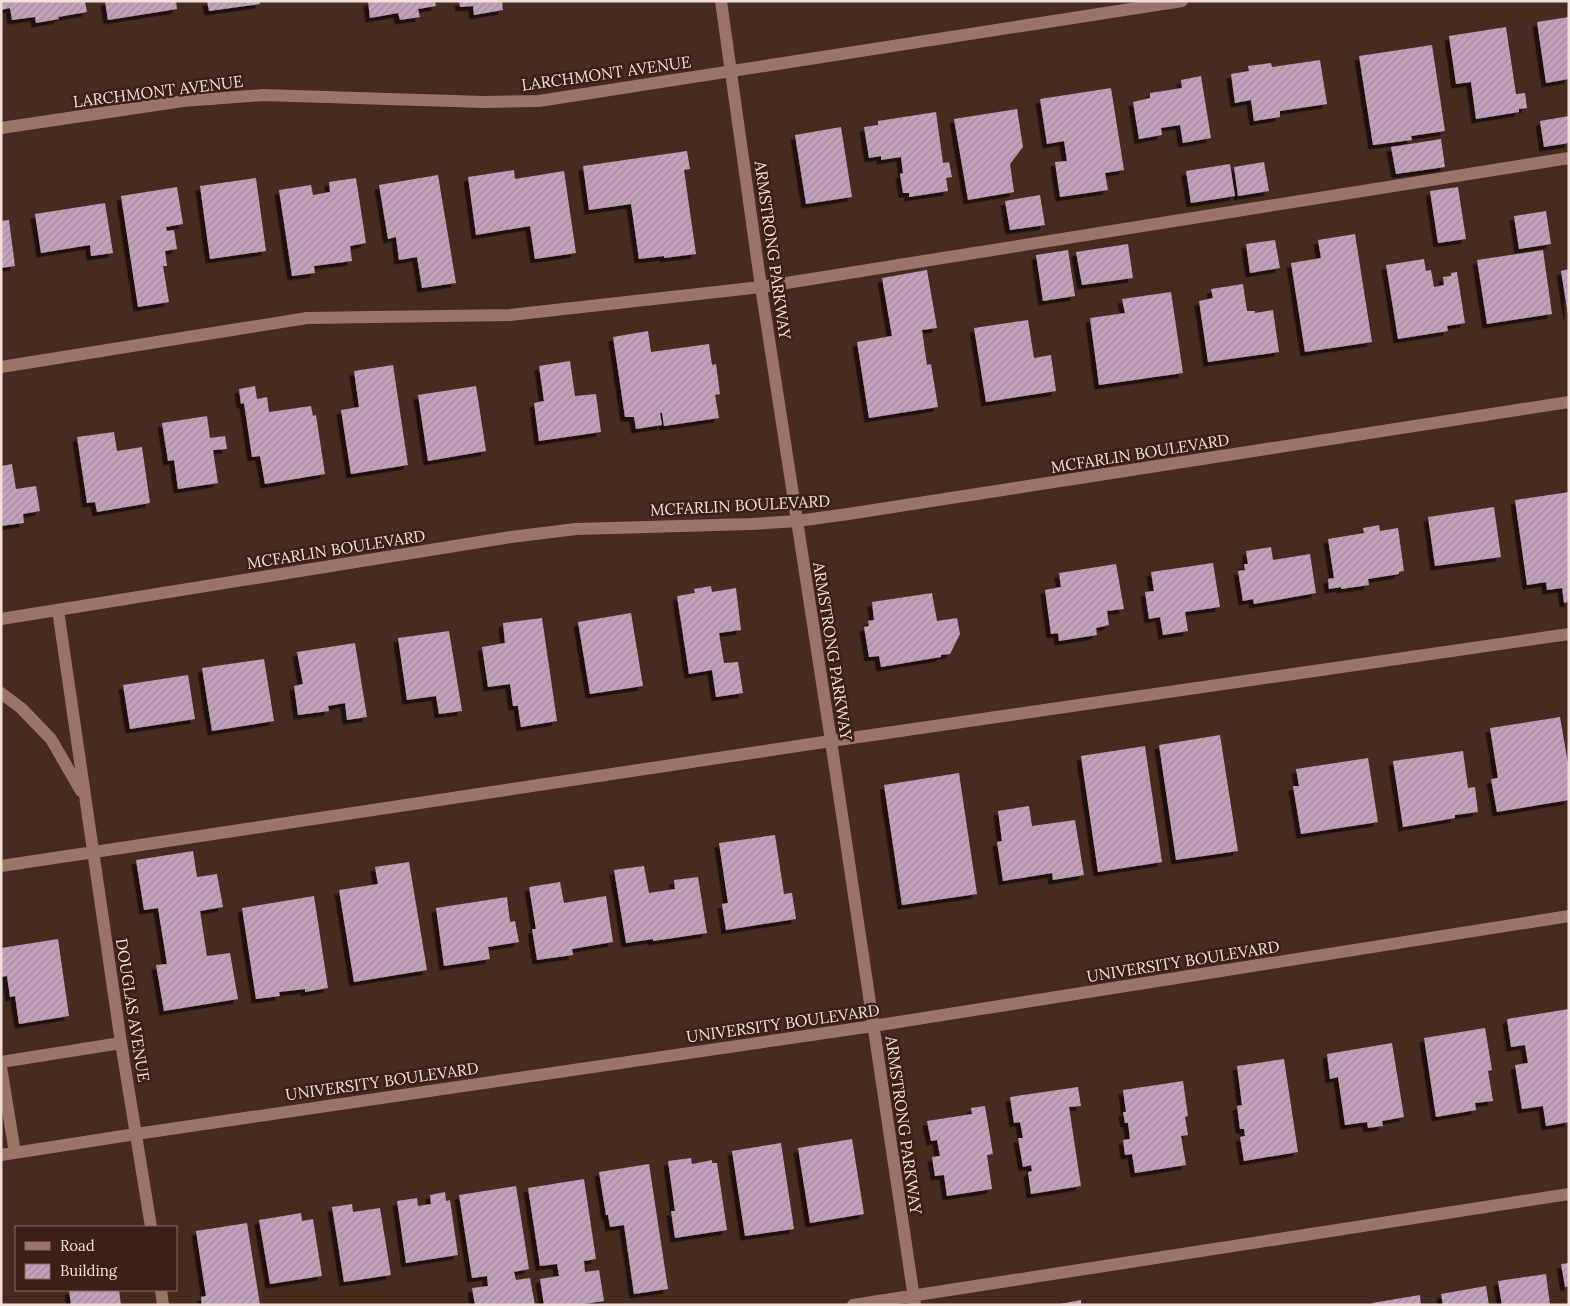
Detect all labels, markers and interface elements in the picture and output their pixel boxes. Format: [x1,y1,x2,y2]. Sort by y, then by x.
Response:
street label: LARCHMONT AVENUE [520,51,692,95]
street label: LARCHMONT AVENUE [72,71,244,111]
street label: ARMSTRONG PARKWAY [750,158,796,341]
street label: MCFARLIN BOULEVARD [1049,429,1231,477]
street label: MCFARLIN BOULEVARD [649,490,831,520]
street label: MCFARLIN BOULEVARD [245,525,427,573]
street label: ARMSTRONG PARKWAY [809,559,857,742]
street label: UNIVERSITY BOULEVARD [1085,936,1281,986]
street label: DOUGLAS AVENUE [112,937,154,1083]
street label: UNIVERSITY BOULEVARD [685,1000,881,1046]
street label: ARMSTRONG PARKWAY [881,1033,927,1216]
street label: UNIVERSITY BOULEVARD [284,1058,480,1104]
legend [15,1226,178,1291]
text: Road [60,1236,95,1255]
text: Building [60,1261,118,1280]

